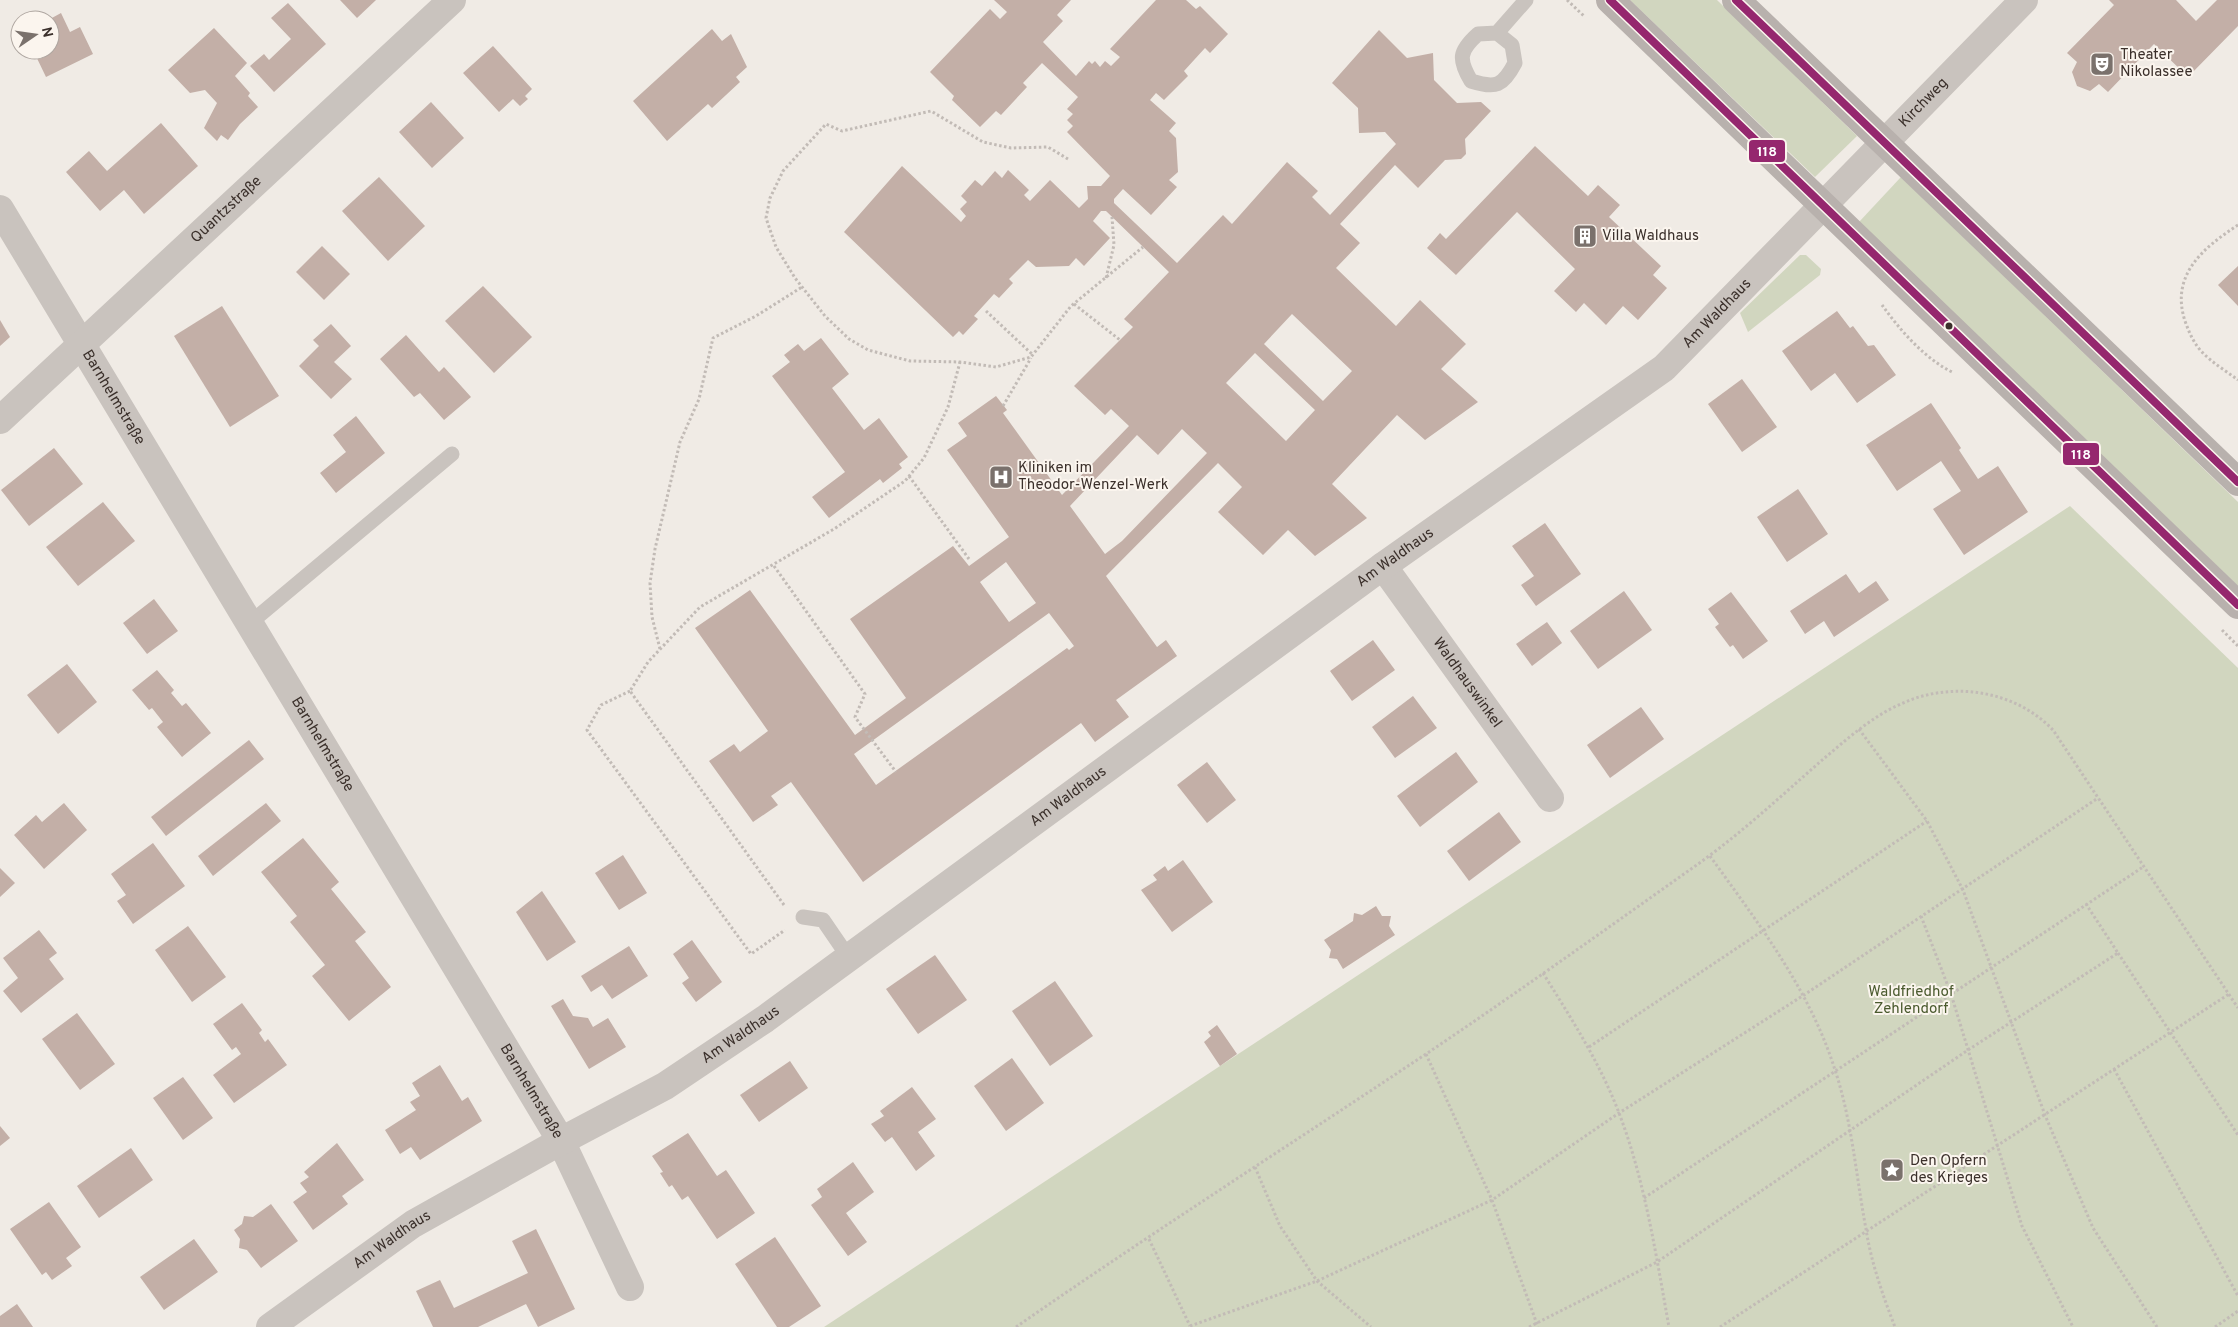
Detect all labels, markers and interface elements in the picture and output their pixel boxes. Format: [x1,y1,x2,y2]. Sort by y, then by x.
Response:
north arrow [10,10,60,60]
text: N [37,26,56,39]
place label: Theater Nikolassee [2120,46,2192,82]
theatre icon: Theater Nikolassee [2089,51,2115,77]
street label: Kirchweg [1895,74,1952,132]
line badge: 118 [1748,139,1786,163]
text: 118 [1757,144,1777,161]
street label: Quantzstraße [187,172,266,247]
building icon: Villa Waldhaus [1572,223,1598,249]
place label: Villa Waldhaus [1602,227,1699,246]
street label: Am Waldhaus [1679,275,1756,353]
unlabelled marker [1944,321,1954,331]
street label: Barnhelmstraße [78,347,149,448]
line badge: 118 [2062,442,2100,466]
text: 118 [2071,447,2091,464]
place label: Kliniken im Theodor-Wenzel-Werk [1018,459,1169,495]
hospital icon: Kliniken im Theodor-Wenzel-Werk [988,464,1014,490]
street label: Am Waldhaus [1353,524,1438,592]
street label: Waldhauswinkel [1428,634,1506,732]
street label: Barnhelmstraße [286,694,358,795]
street label: Am Waldhaus [1026,762,1110,831]
park label: Waldfriedhof Zehlendorf [1868,983,1954,1019]
street label: Am Waldhaus [698,1002,784,1068]
street label: Barnhelmstraße [495,1041,567,1142]
place label: Den Opfern des Krieges [1910,1152,1988,1188]
place icon: Den Opfern des Krieges [1879,1157,1905,1183]
street label: Am Waldhaus [349,1206,434,1274]

